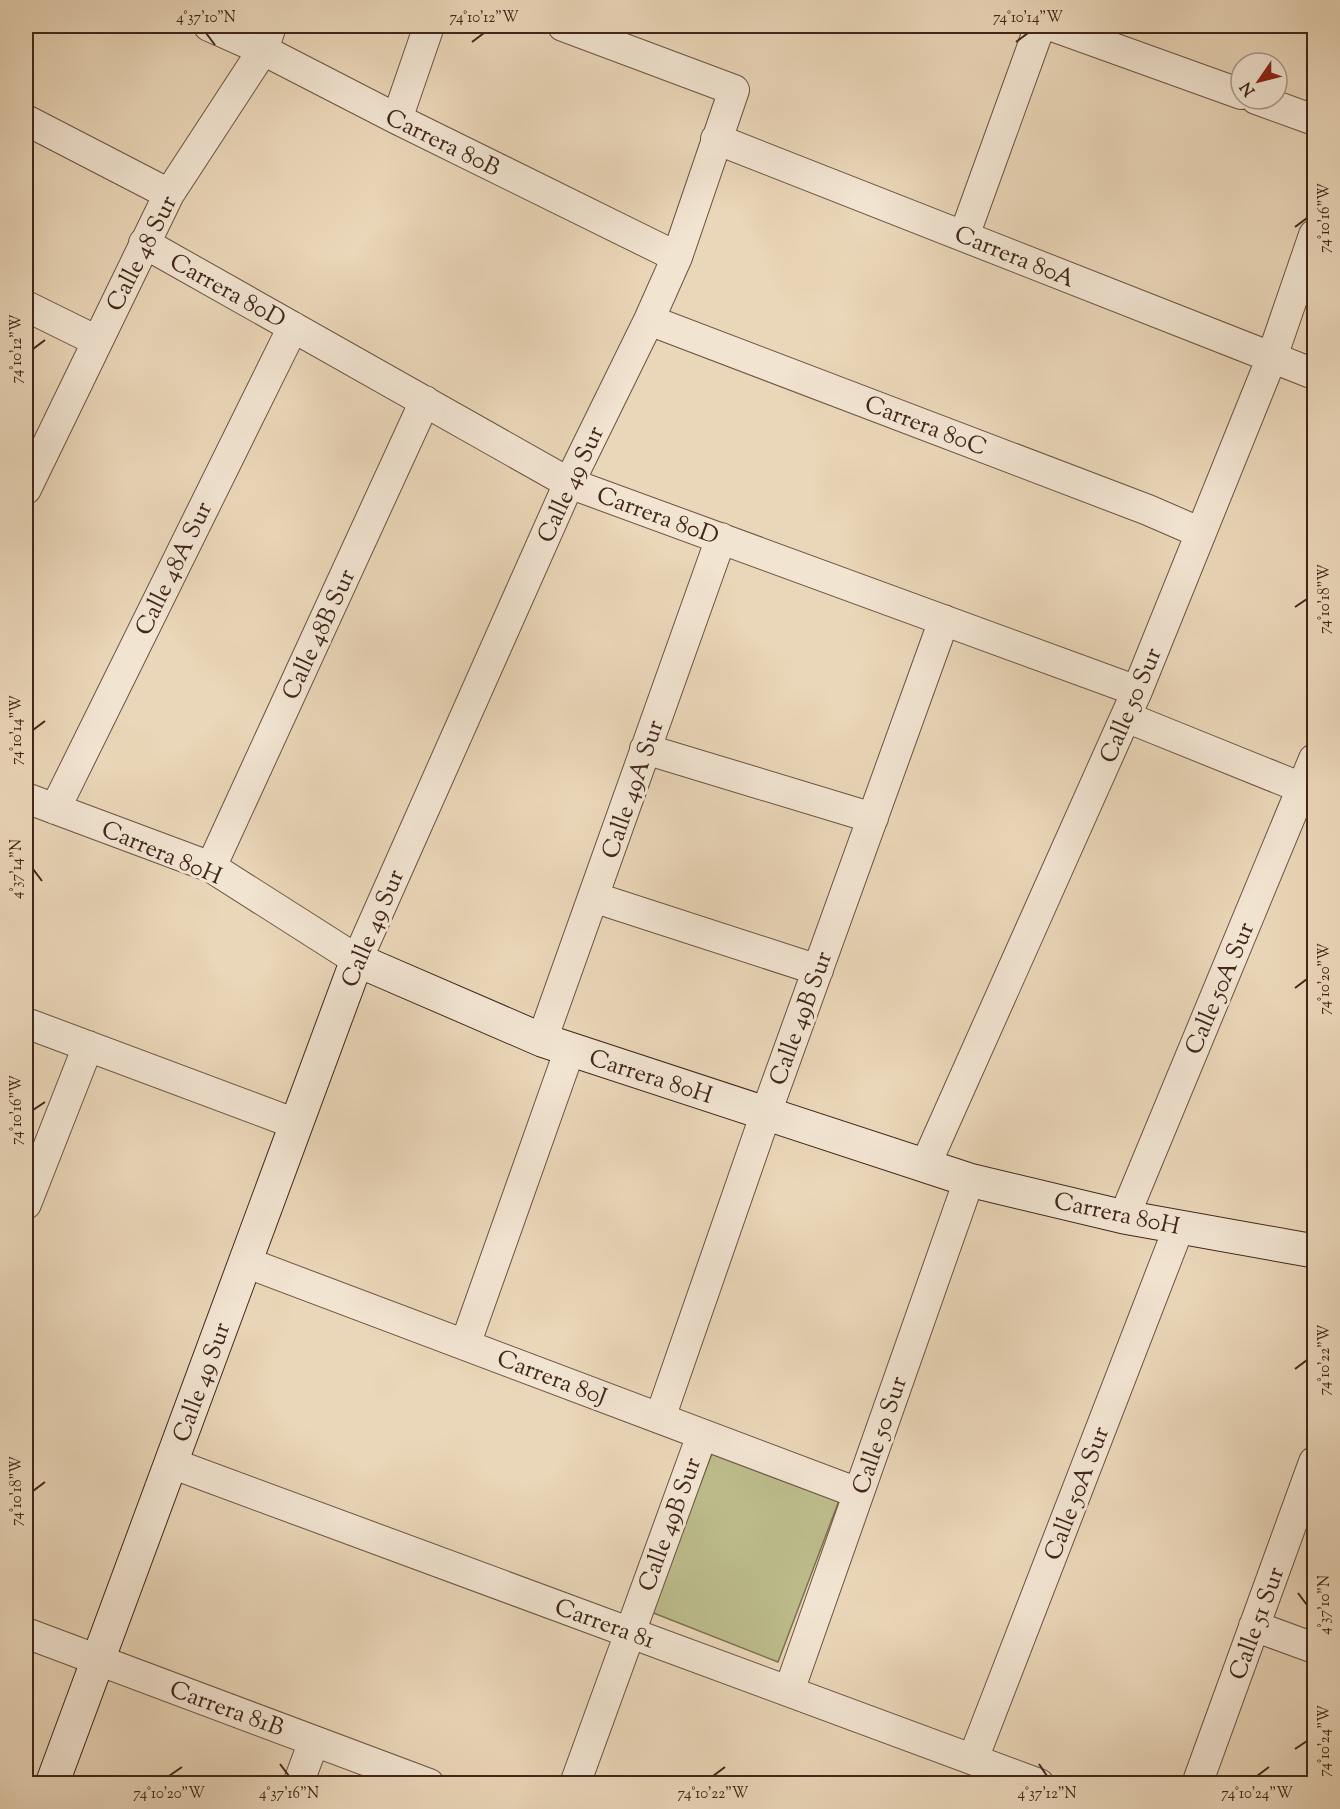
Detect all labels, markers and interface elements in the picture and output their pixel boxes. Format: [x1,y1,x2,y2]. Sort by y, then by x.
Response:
text: 4°37'10"N [176,8,236,29]
text: 74°10'12"W [449,8,519,29]
text: 74°10'14"W [993,8,1063,29]
north arrow [1229,51,1289,111]
text: N [1236,76,1262,100]
street label: Carrera 80B [379,101,505,186]
text: 74°10'16"W [1315,183,1336,253]
street label: Calle 48 Sur [99,190,186,318]
street label: Carrera 80A [949,218,1080,298]
street label: Carrera 80D [163,246,291,338]
text: 74°10'12"W [7,314,28,384]
street label: Carrera 80C [859,388,991,466]
street label: Calle 49 Sur [530,421,614,549]
street label: Carrera 80D [591,479,723,555]
street label: Calle 48A Sur [128,496,222,642]
street label: Calle 48B Sur [275,564,365,706]
text: 74°10'18"W [1315,564,1336,634]
street label: Calle 50 Sur [1092,643,1171,769]
text: 74°10'14"W [7,695,28,765]
street label: Calle 49A Sur [594,716,674,864]
street label: Carrera 80H [96,813,227,894]
text: 4°37'14"N [7,839,28,899]
street label: Calle 49 Sur [334,864,414,993]
street label: Calle 50A Sur [1178,917,1264,1060]
text: 74°10'20"W [1315,943,1336,1015]
street label: Calle 49B Sur [762,947,842,1090]
street label: Carrera 80H [584,1042,716,1114]
text: 74°10'16"W [7,1075,28,1145]
street label: Carrera 80H [1051,1185,1183,1245]
street label: Calle 49 Sur [165,1318,240,1447]
text: 74°10'22"W [1315,1324,1336,1395]
street label: Carrera 80J [491,1342,611,1415]
street label: Calle 50 Sur [845,1372,917,1499]
street label: Calle 50A Sur [1037,1422,1119,1566]
street label: Calle 49B Sur [631,1453,711,1596]
text: 74°10'18"W [7,1456,28,1526]
street label: Calle 51 Sur [1222,1562,1294,1685]
text: 4°37'10"N [1315,1575,1336,1635]
street label: Carrera 81 [550,1591,659,1659]
street label: Carrera 81B [164,1673,288,1746]
text: 74°10'24"W [1315,1705,1336,1777]
text: 74°10'20"W [133,1784,205,1805]
text: 4°37'16"N [259,1784,319,1805]
text: 74°10'22"W [678,1784,749,1805]
text: 4°37'12"N [1017,1784,1077,1805]
text: 74°10'24"W [1221,1784,1293,1805]

